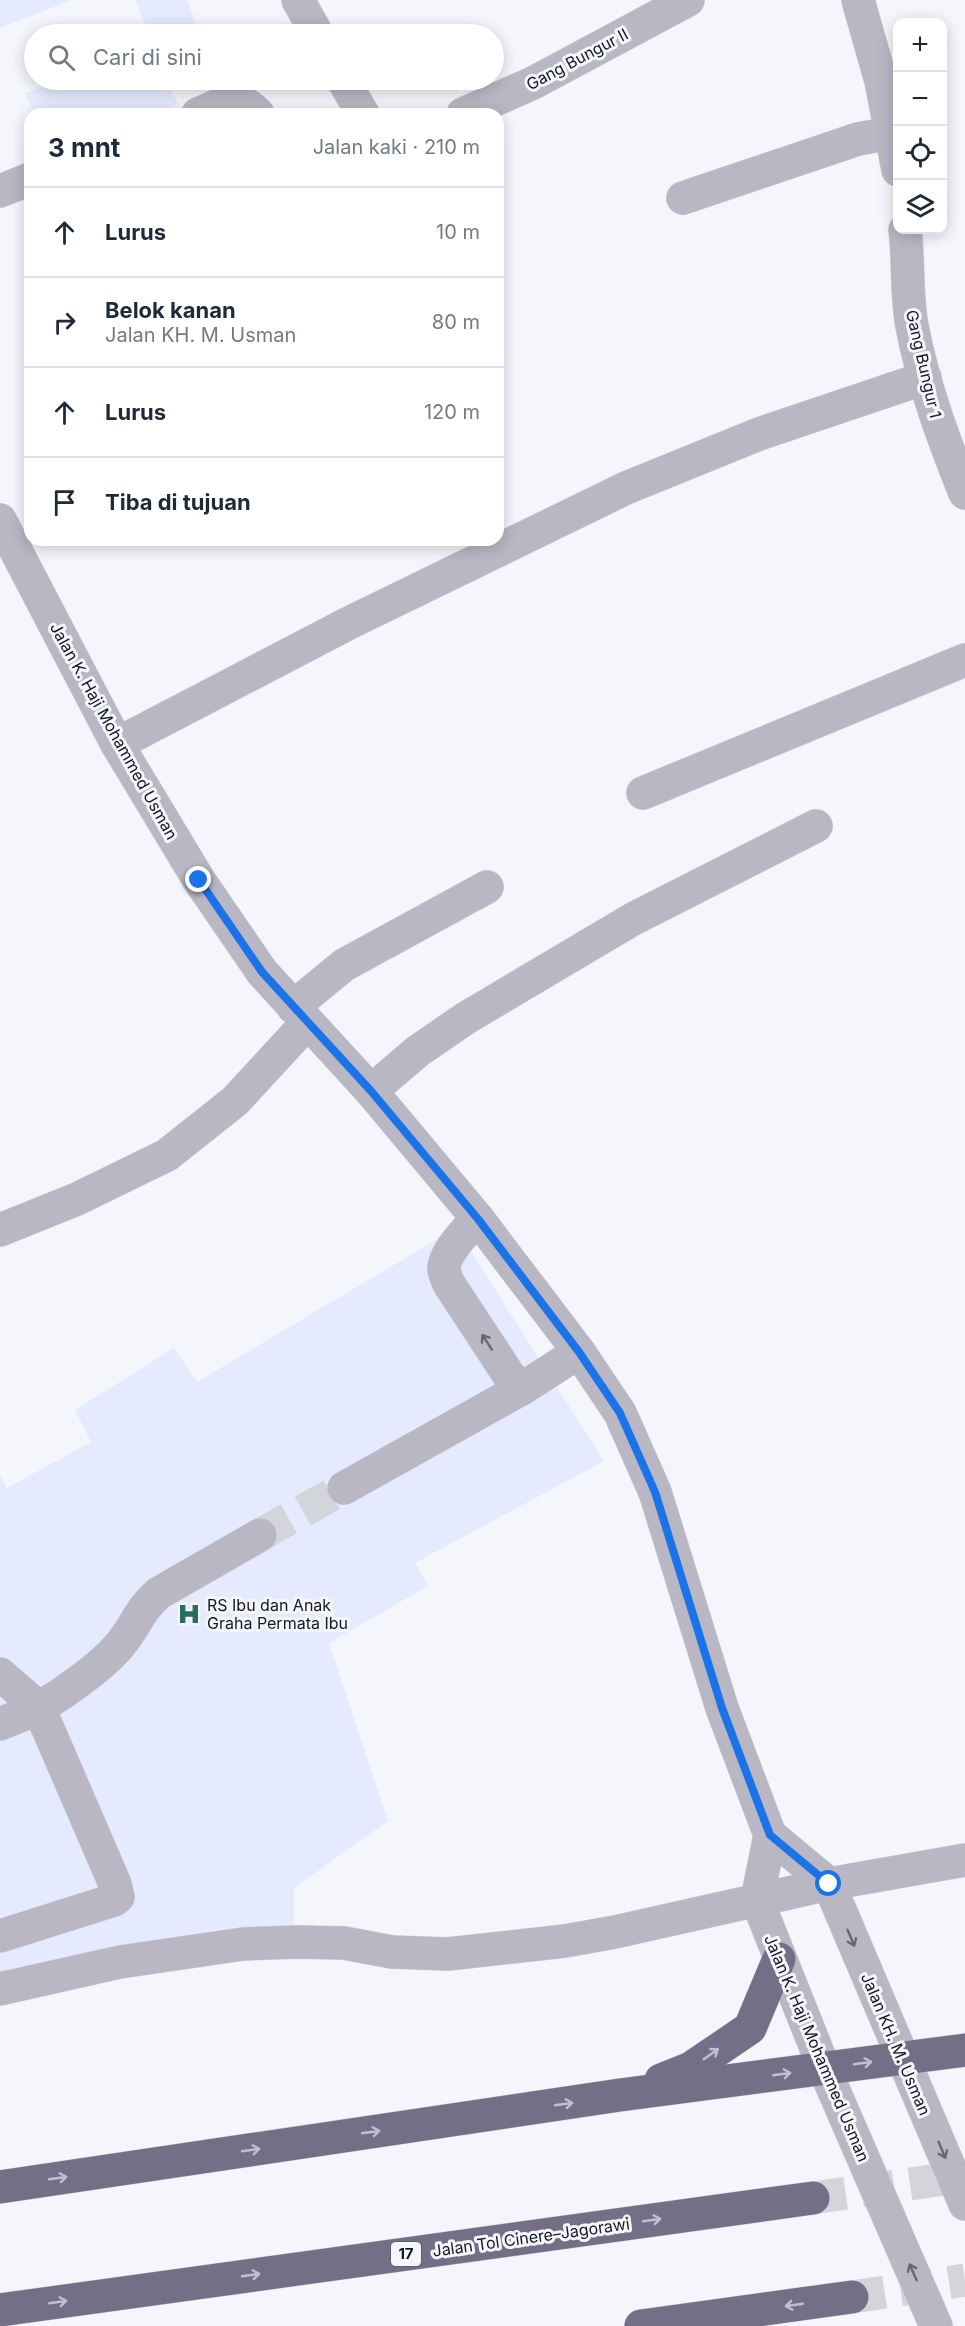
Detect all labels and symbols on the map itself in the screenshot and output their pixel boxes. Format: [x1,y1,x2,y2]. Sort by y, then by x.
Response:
street label: Gang Bungur II [523,24,631,94]
street label: Gang Bungur 1 [902,308,946,420]
street label: Jalan K. Haji Mohammed Usman [46,619,182,843]
route end [185,866,211,892]
one-way arrow [481,1335,493,1351]
place label: RS Ibu dan Anak Graha Permata Ibu [207,1595,348,1633]
hospital icon: RS Ibu dan Anak Graha Permata Ibu [176,1601,202,1627]
route start [815,1870,841,1896]
one-way arrow [846,1928,857,1947]
street label: Jalan K. Haji Mohammed Usman [760,1931,874,2165]
street label: Jalan KH. M. Usman [857,1970,935,2118]
one-way arrow [703,2048,719,2060]
one-way arrow [853,2058,872,2069]
one-way arrow [772,2068,792,2079]
one-way arrow [554,2098,574,2109]
one-way arrow [361,2127,381,2138]
one-way arrow [937,2141,948,2159]
one-way arrow [240,2144,260,2155]
one-way arrow [47,2173,67,2184]
street label: Jalan Tol Cinere–Jagorawi [431,2213,631,2261]
one-way arrow [642,2215,662,2226]
road number: 17 [391,2242,421,2266]
one-way arrow [907,2264,918,2282]
one-way arrow [241,2270,261,2281]
one-way arrow [48,2296,67,2307]
one-way arrow [784,2300,804,2311]

